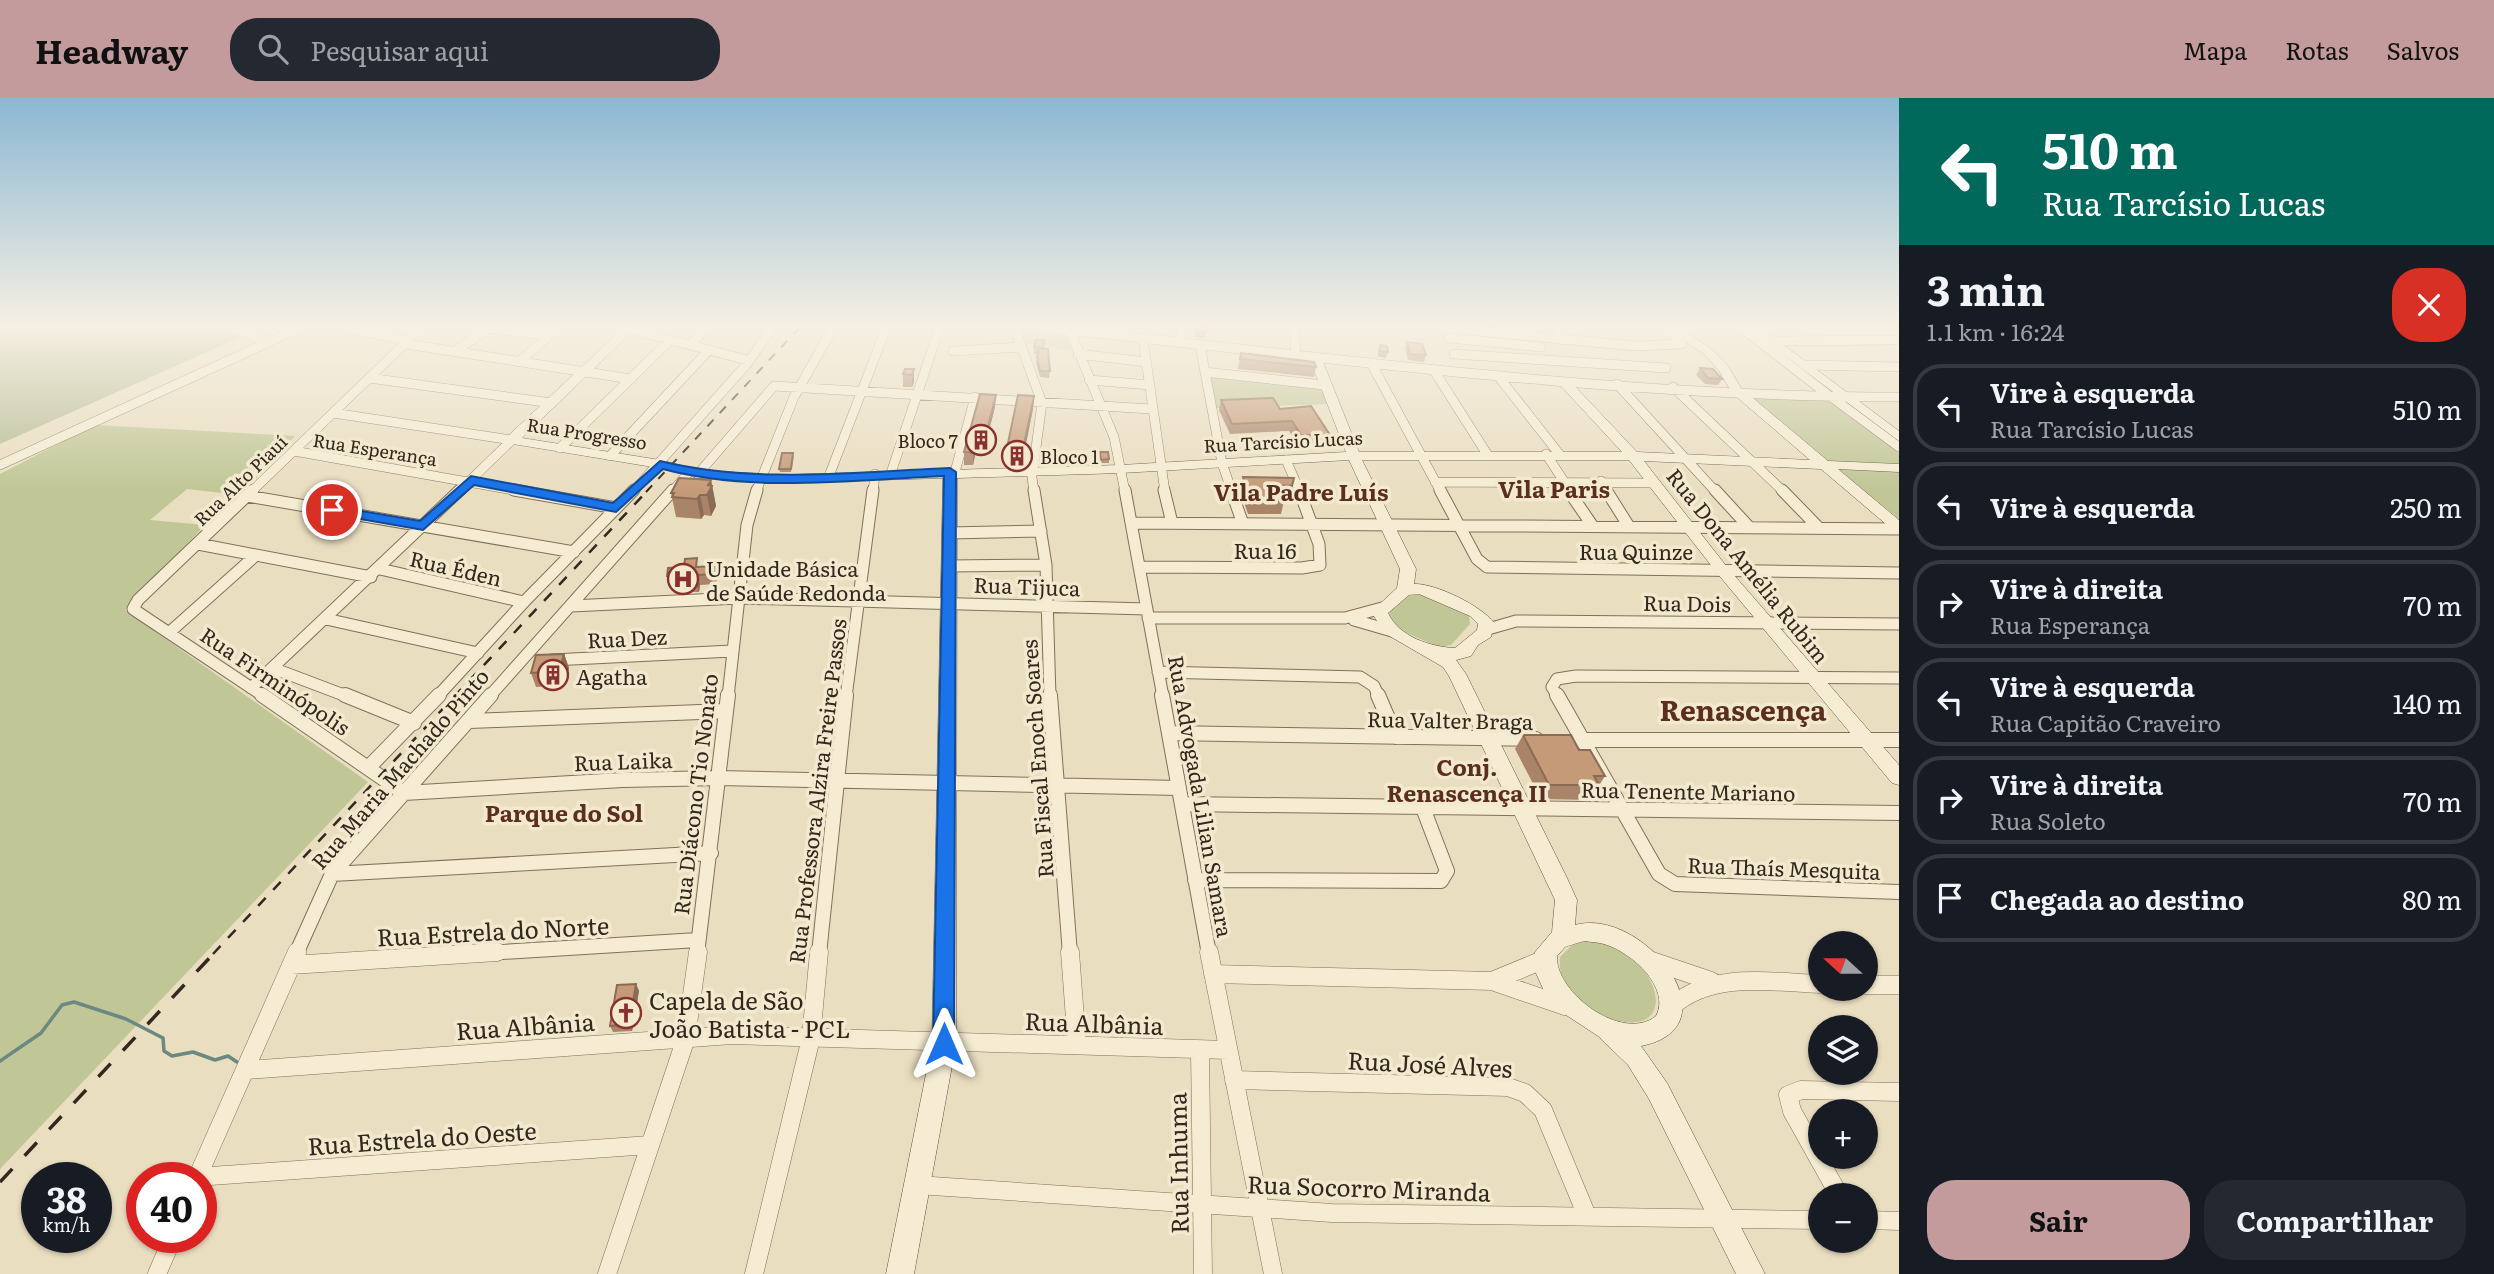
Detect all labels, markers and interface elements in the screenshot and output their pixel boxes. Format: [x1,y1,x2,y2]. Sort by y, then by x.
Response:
search box [230,18,720,81]
text: Headway [35,25,188,74]
icon: search [254,30,292,68]
text: Pesquisar aqui [310,30,489,69]
text: Mapa [2183,32,2247,67]
text: Rotas [2285,32,2349,67]
text: Salvos [2387,32,2459,67]
text: 510 m [2042,111,2178,184]
icon: left [1927,126,2018,217]
text: Rua Tarcísio Lucas [2042,178,2325,226]
text: 3 min [1927,257,2045,319]
button: close [2392,268,2466,342]
text: 1.1 km · 16:24 [1927,314,2065,348]
text: Vire à esquerda [1990,372,2195,411]
icon: left [1931,389,1969,427]
text: 510 m [2393,389,2462,428]
street label: Rua Progresso [525,410,649,456]
text: Rua Tarcísio Lucas [1990,411,2193,445]
building icon: Bloco 7 [964,423,998,457]
street label: Rua Tarcísio Lucas [1203,423,1363,459]
street label: Rua Esperança [311,426,439,472]
place label: Bloco 7 [898,427,958,454]
street label: Rua Alto Piauí [187,428,293,532]
building icon: Bloco 1 [1000,439,1034,473]
place label: Bloco 1 [1040,443,1099,470]
street label: Rua Dona Amélia Rubim [1660,461,1838,669]
district label: Vila Paris [1498,471,1610,505]
district label: Vila Padre Luís [1214,474,1388,508]
pin [302,480,362,540]
icon: left [1931,487,1969,525]
text: Vire à esquerda [1990,487,2195,526]
text: 250 m [2390,487,2462,526]
icon: arrive [313,491,351,529]
street label: Rua 16 [1234,534,1296,565]
street label: Rua Quinze [1579,535,1693,566]
street label: Rua Éden [407,541,505,593]
place label: Unidade Básica de Saúde Redonda [706,552,887,607]
hospital icon: Unidade Básica de Saúde Redonda [666,562,700,596]
street label: Rua Tijuca [973,568,1082,602]
text: Vire à direita [1990,568,2163,607]
icon: right [1931,585,1969,623]
text: 70 m [2403,585,2462,624]
street label: Rua Dois [1643,586,1731,618]
text: Rua Esperança [1990,607,2150,641]
street label: Rua Professora Alzira Freire Passos [779,617,853,965]
street label: Rua Firminópolis [195,618,357,742]
street label: Rua Dez [586,619,668,655]
street label: Rua Fiscal Enoch Soares [1012,639,1060,879]
street label: Rua Advogada Lilian Samara [1162,653,1242,940]
building icon: Agatha [536,658,570,692]
place label: Agatha [576,660,648,691]
street label: Rua Maria Machado Pinto [303,661,495,875]
text: Vire à esquerda [1990,666,2195,705]
street label: Rua Diácono Tio Nonato [664,672,724,916]
icon: left [1931,683,1969,721]
text: 140 m [2393,683,2462,722]
district label: Renascença [1660,688,1827,730]
street label: Rua Valter Braga [1367,702,1534,736]
text: Rua Capitão Craveiro [1990,705,2221,739]
street label: Rua Laika [573,743,674,777]
district label: Conj. Renascença II [1387,749,1547,809]
text: Vire à direita [1990,764,2163,803]
street label: Rua Tenente Mariano [1580,773,1796,807]
icon: right [1931,781,1969,819]
text: 70 m [2403,781,2462,820]
district label: Parque do Sol [485,795,643,829]
text: Rua Soleto [1990,803,2106,837]
street label: Rua Thaís Mesquita [1687,848,1882,886]
icon: arrive [1931,879,1969,917]
text: Chegada ao destino [1990,879,2244,918]
text: 80 m [2402,879,2462,918]
street label: Rua Estrela do Norte [376,906,610,954]
north arrow [1808,931,1878,1001]
map controls [1808,931,1878,1253]
place label: Capela de São João Batista - PCL [649,982,850,1045]
church icon: Capela de São João Batista - PCL [609,996,643,1030]
street label: Rua Albânia [1024,1002,1164,1042]
street label: Rua Albânia [454,1003,596,1047]
position arrow [907,1007,981,1081]
button: layers [1808,1015,1878,1085]
street label: Rua José Alves [1347,1041,1513,1085]
street label: Rua Inhuma [1158,1092,1196,1234]
button: + [1808,1099,1878,1169]
street label: Rua Estrela do Oeste [306,1112,538,1162]
speed limit sign: 40 [126,1162,217,1253]
street label: Rua Socorro Miranda [1246,1165,1492,1209]
text: 38 [46,1172,87,1224]
button: Sair [1927,1180,2190,1260]
button: Compartilhar [2204,1180,2466,1260]
button: − [1808,1183,1878,1253]
text: km/h [43,1211,90,1238]

